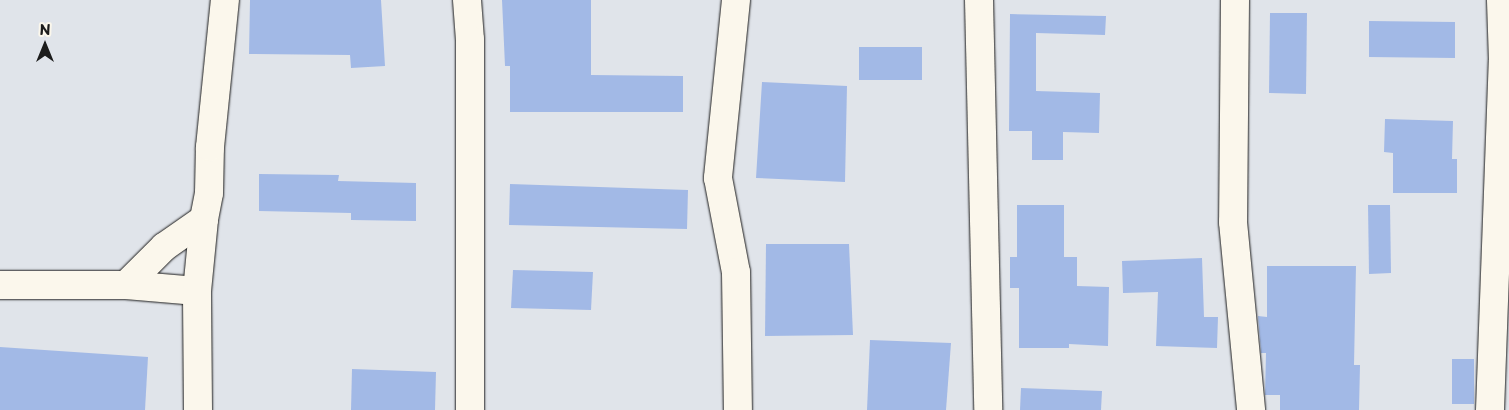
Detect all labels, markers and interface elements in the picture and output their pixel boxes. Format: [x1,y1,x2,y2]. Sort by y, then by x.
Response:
text: N [39,19,51,40]
north arrow [20,20,70,70]

